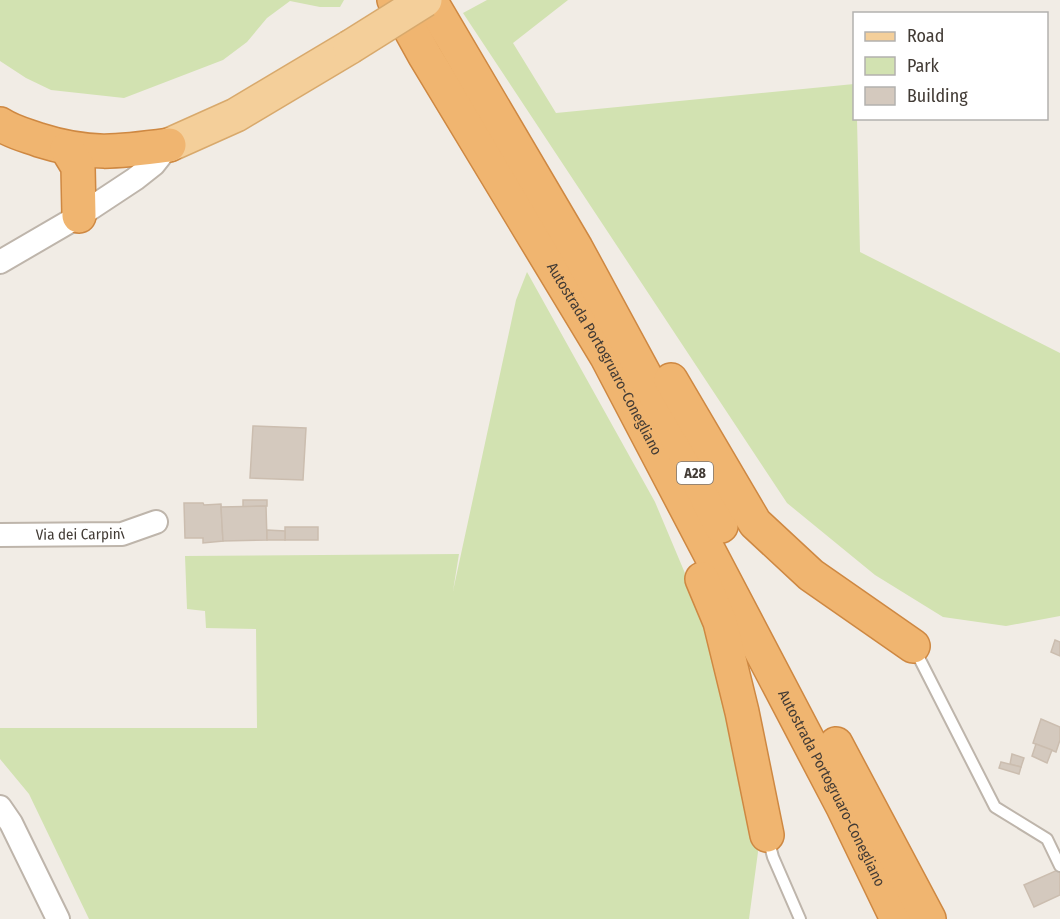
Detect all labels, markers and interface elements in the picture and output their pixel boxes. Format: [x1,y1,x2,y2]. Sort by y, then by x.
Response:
legend [853,12,1048,120]
text: Road [907,25,944,47]
text: Park [907,55,940,77]
text: Building [907,85,968,107]
street label: Autostrada Portogruaro-Conegliano [543,259,666,458]
road number: A28 [677,462,713,484]
street label: Via dei Carpini [36,525,127,544]
street label: Autostrada Portogruaro-Conegliano [774,687,889,890]

